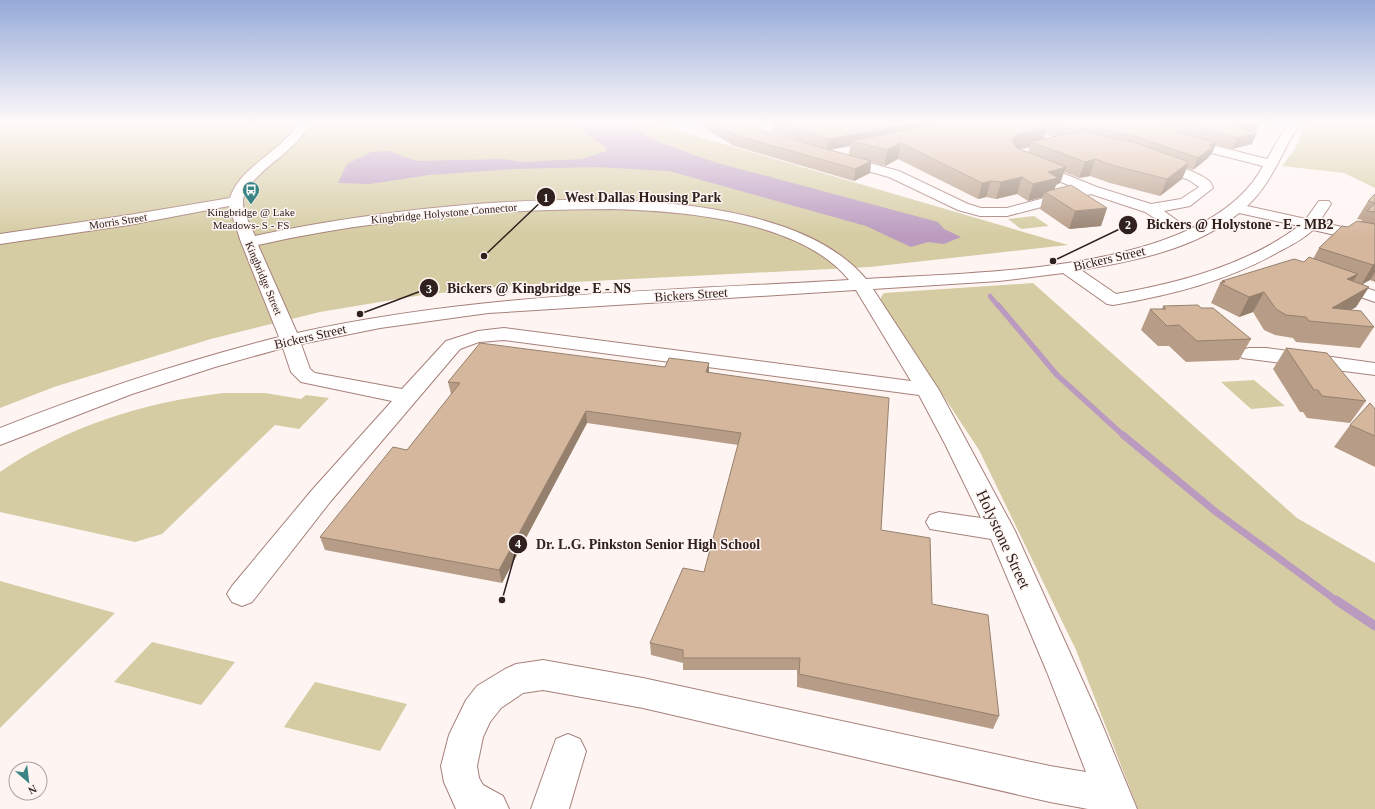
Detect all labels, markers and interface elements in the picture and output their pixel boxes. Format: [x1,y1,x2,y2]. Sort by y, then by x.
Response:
bus stop icon: Kingbridge @ Lake Meadows- S - FS [241,180,261,205]
callout: West Dallas Housing Park [536,184,729,210]
text: West Dallas Housing Park [565,190,722,205]
text: 1 [543,191,549,205]
street label: Kingbridge Holystone Connector [370,201,518,225]
place label: Kingbridge @ Lake Meadows- S - FS [207,206,295,231]
street label: Morris Street [88,211,148,231]
callout: Bickers @ Holystone - E - MB2 [1118,212,1341,238]
text: Bickers @ Holystone - E - MB2 [1146,217,1334,232]
text: 2 [1125,218,1131,232]
street label: Kingbridge Street [243,240,285,316]
street label: Bickers Street [1072,243,1147,274]
callout: Bickers @ Kingbridge - E - NS [419,275,639,301]
text: Bickers @ Kingbridge - E - NS [447,281,631,296]
text: 3 [426,282,432,296]
street label: Bickers Street [654,284,728,305]
street label: Bickers Street [273,321,348,352]
street label: Holystone Street [972,487,1034,592]
callout: Dr. L.G. Pinkston Senior High School [508,531,768,557]
text: 4 [515,537,521,551]
text: Dr. L.G. Pinkston Senior High School [536,537,760,552]
north arrow [8,761,48,801]
text: N [26,783,39,797]

